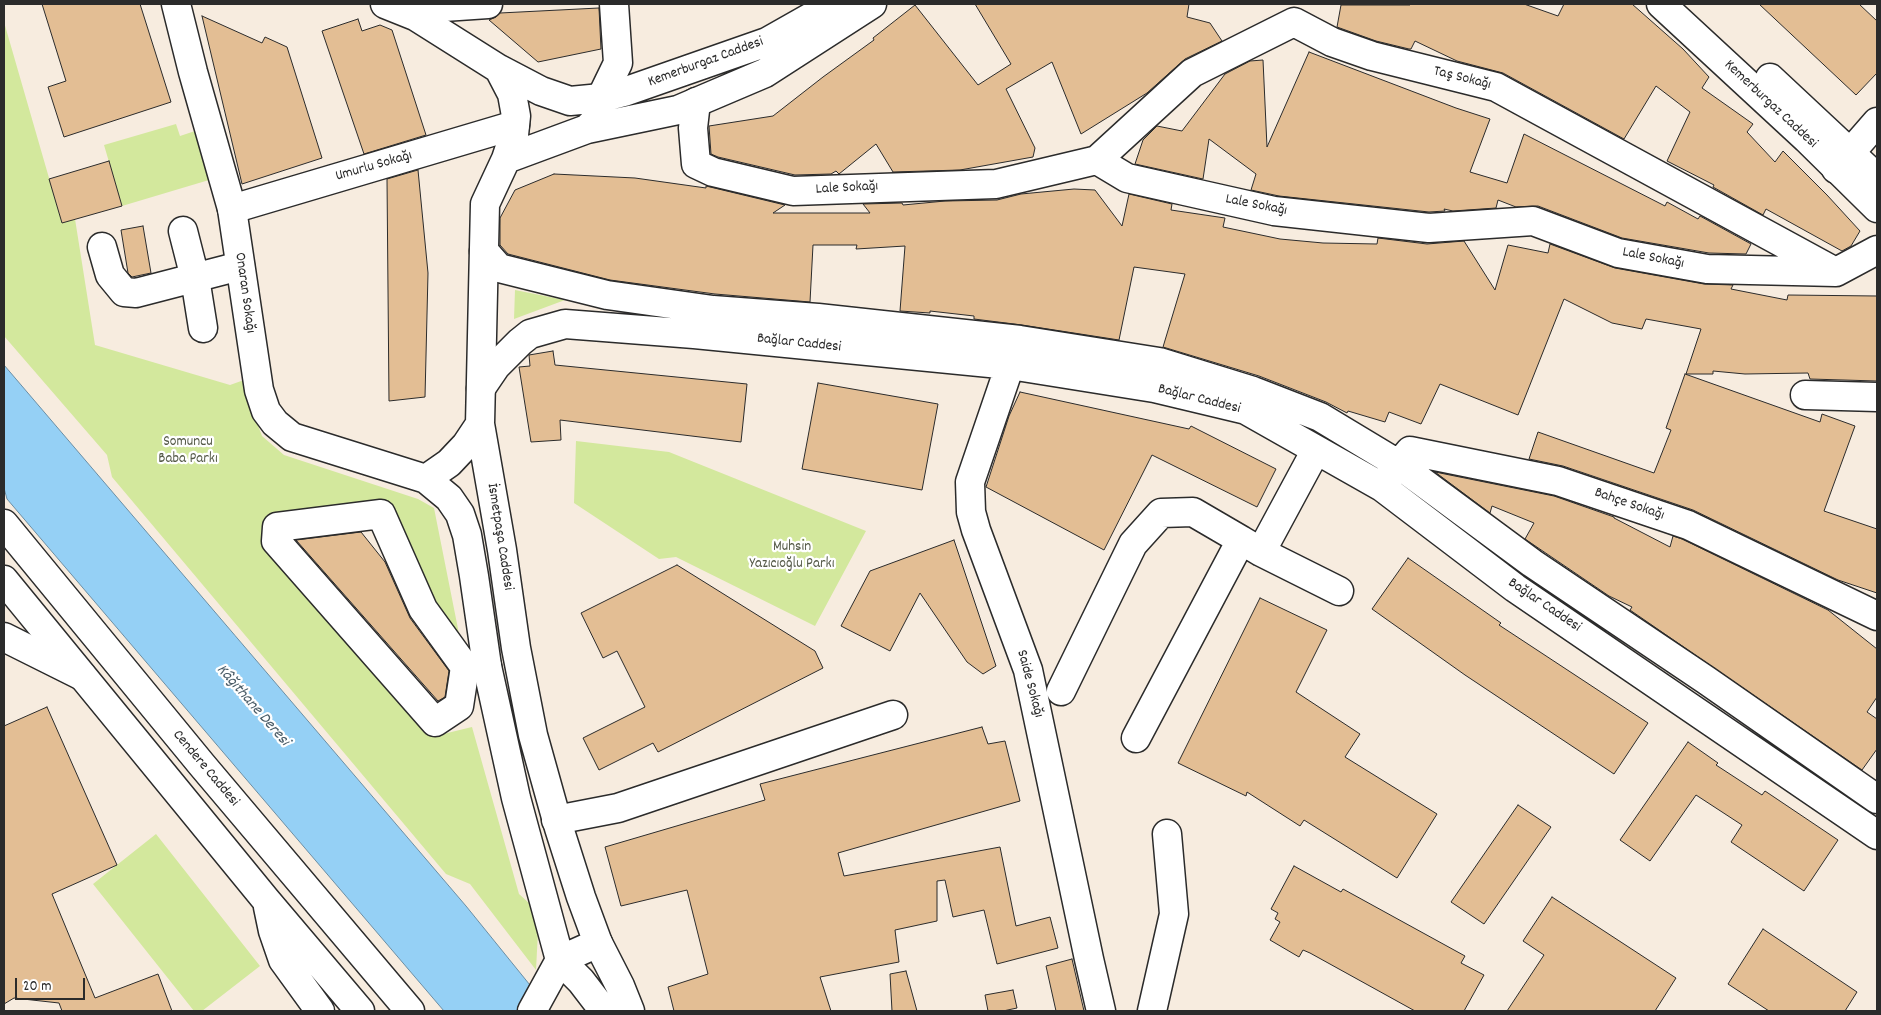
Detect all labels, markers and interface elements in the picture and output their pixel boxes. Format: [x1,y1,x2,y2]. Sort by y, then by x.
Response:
street label: Kemerburgaz Caddesi [646,34,766,92]
street label: Kemerburgaz Caddesi [1719,57,1821,153]
street label: Taş Sokağı [1431,63,1493,95]
street label: Umurlu Sokağı [334,147,414,187]
street label: Lale Sokağı [815,178,879,200]
street label: Lale Sokağı [1224,191,1288,221]
street label: Lale Sokağı [1621,244,1685,274]
street label: Onaran Sokağı [229,251,259,335]
street label: Bağlar Caddesi [756,331,842,357]
street label: Bağlar Caddesi [1156,381,1242,419]
park label: Somuncu Baba Parkı [158,434,218,469]
street label: İsmetpaşa Caddesi [482,482,516,592]
street label: Bahçe Sokağı [1592,485,1666,525]
park label: Muhsin Yazıcıoğlu Parkı [750,539,834,574]
street label: Bağlar Caddesi [1504,575,1584,637]
street label: Saide Sokağı [1011,648,1047,720]
water label: Kâğıthane Deresi [211,661,293,751]
street label: Cendere Caddesi [168,727,242,811]
scale bar [18,968,88,1000]
text: 20 m [23,976,51,998]

